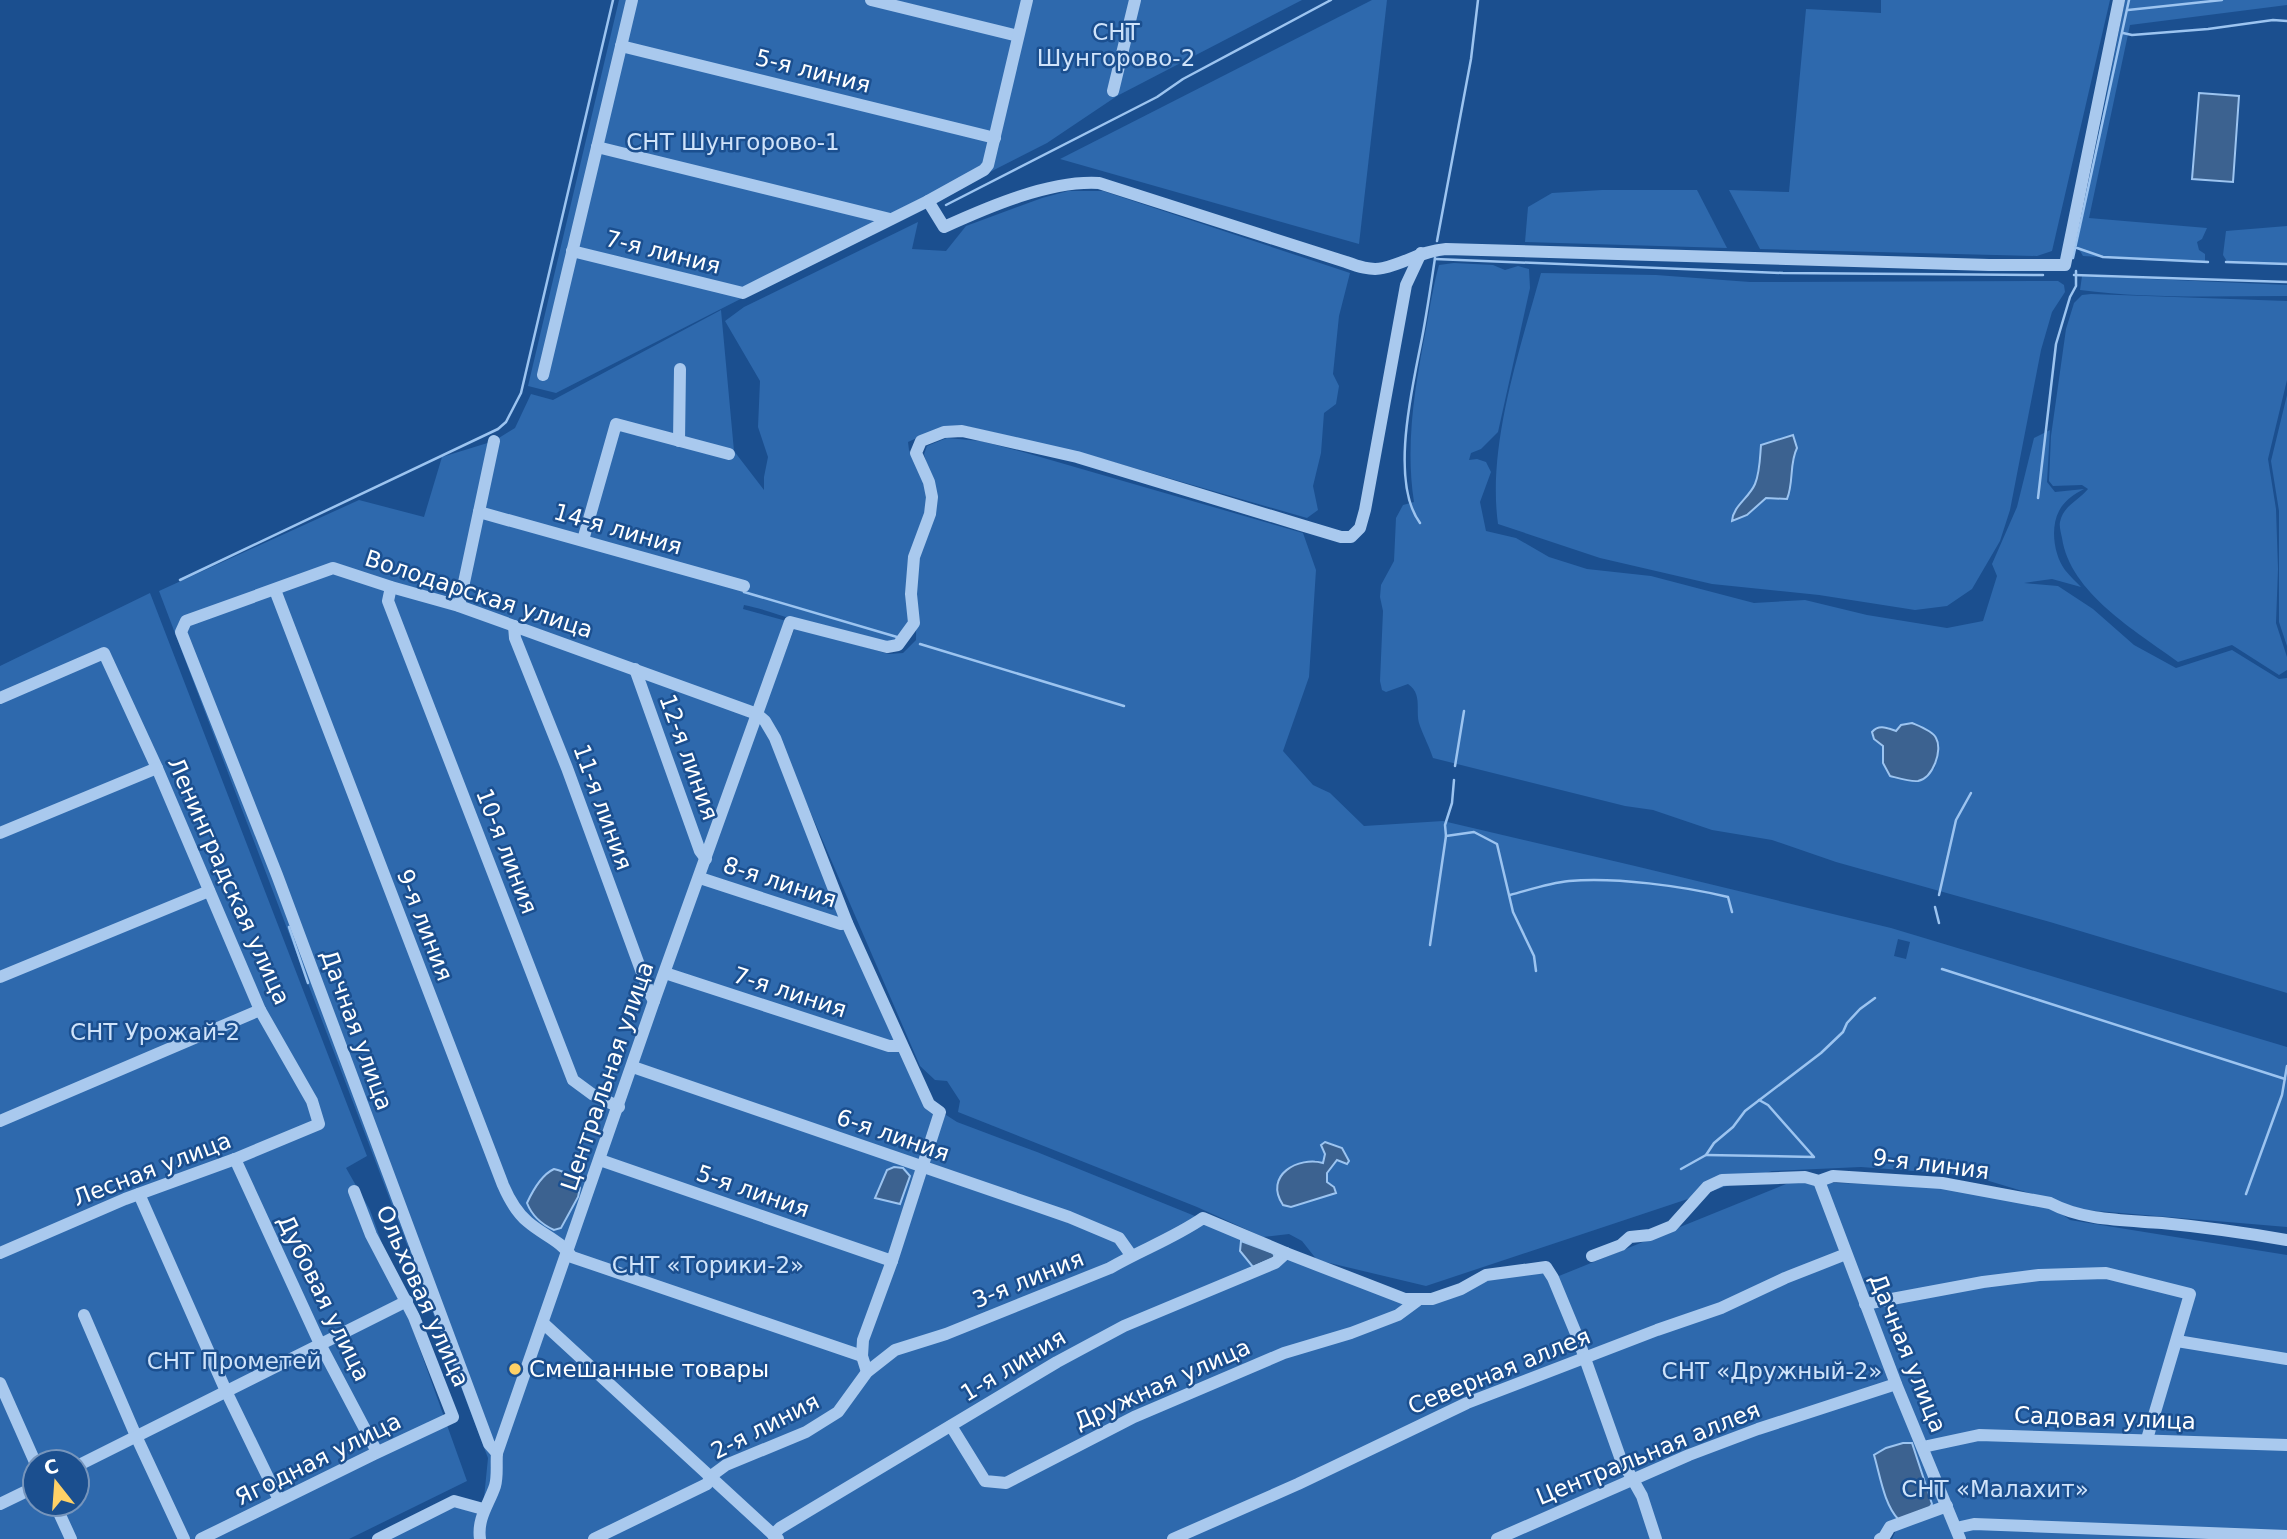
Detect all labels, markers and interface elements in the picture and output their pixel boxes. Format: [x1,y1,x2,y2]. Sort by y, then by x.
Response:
park label: СНТ Шунгорово-2 [1037,19,1195,71]
street label: 5-я линия [753,44,873,98]
park label: СНТ Шунгорово-1 [626,129,840,155]
street label: 7-я линия [603,225,723,279]
street label: 14-я линия [551,498,685,560]
street label: Володарская улица [362,545,596,643]
street label: 12-я линия [654,690,724,824]
street label: 11-я линия [568,740,638,874]
street label: Ленинградская улица [163,753,295,1009]
street label: 10-я линия [471,785,543,917]
street label: 8-я линия [720,851,840,913]
street label: 9-я линия [392,865,458,985]
street label: Дачная улица [316,946,398,1114]
street label: Центральная улица [556,958,658,1194]
street label: 7-я линия [730,961,850,1023]
park label: СНТ Урожай-2 [70,1019,240,1045]
street label: 6-я линия [833,1104,953,1166]
street label: Лесная улица [69,1127,235,1211]
street label: 9-я линия [1871,1144,1991,1184]
street label: 5-я линия [693,1160,813,1222]
street label: Ольховая улица [371,1201,475,1391]
street label: Дубовая улица [272,1211,376,1385]
street label: 3-я линия [969,1245,1087,1313]
park label: СНТ «Торики-2» [612,1252,804,1278]
street label: Дачная улица [1864,1270,1952,1436]
street label: Северная аллея [1404,1323,1594,1419]
street label: 1-я линия [956,1324,1070,1406]
street label: Дружная улица [1070,1333,1254,1435]
park label: СНТ Прометей [147,1348,321,1374]
place label: Смешанные товары [529,1356,769,1382]
park label: СНТ «Дружный-2» [1662,1358,1882,1384]
marker: Смешанные товары [507,1361,523,1377]
street label: 2-я линия [707,1388,823,1464]
street label: Центральная аллея [1532,1396,1764,1510]
street label: Садовая улица [2014,1402,2196,1434]
street label: Ягодная улица [231,1408,405,1510]
north arrow [21,1448,91,1518]
text: С [41,1454,61,1479]
park label: СНТ «Малахит» [1901,1476,2089,1502]

